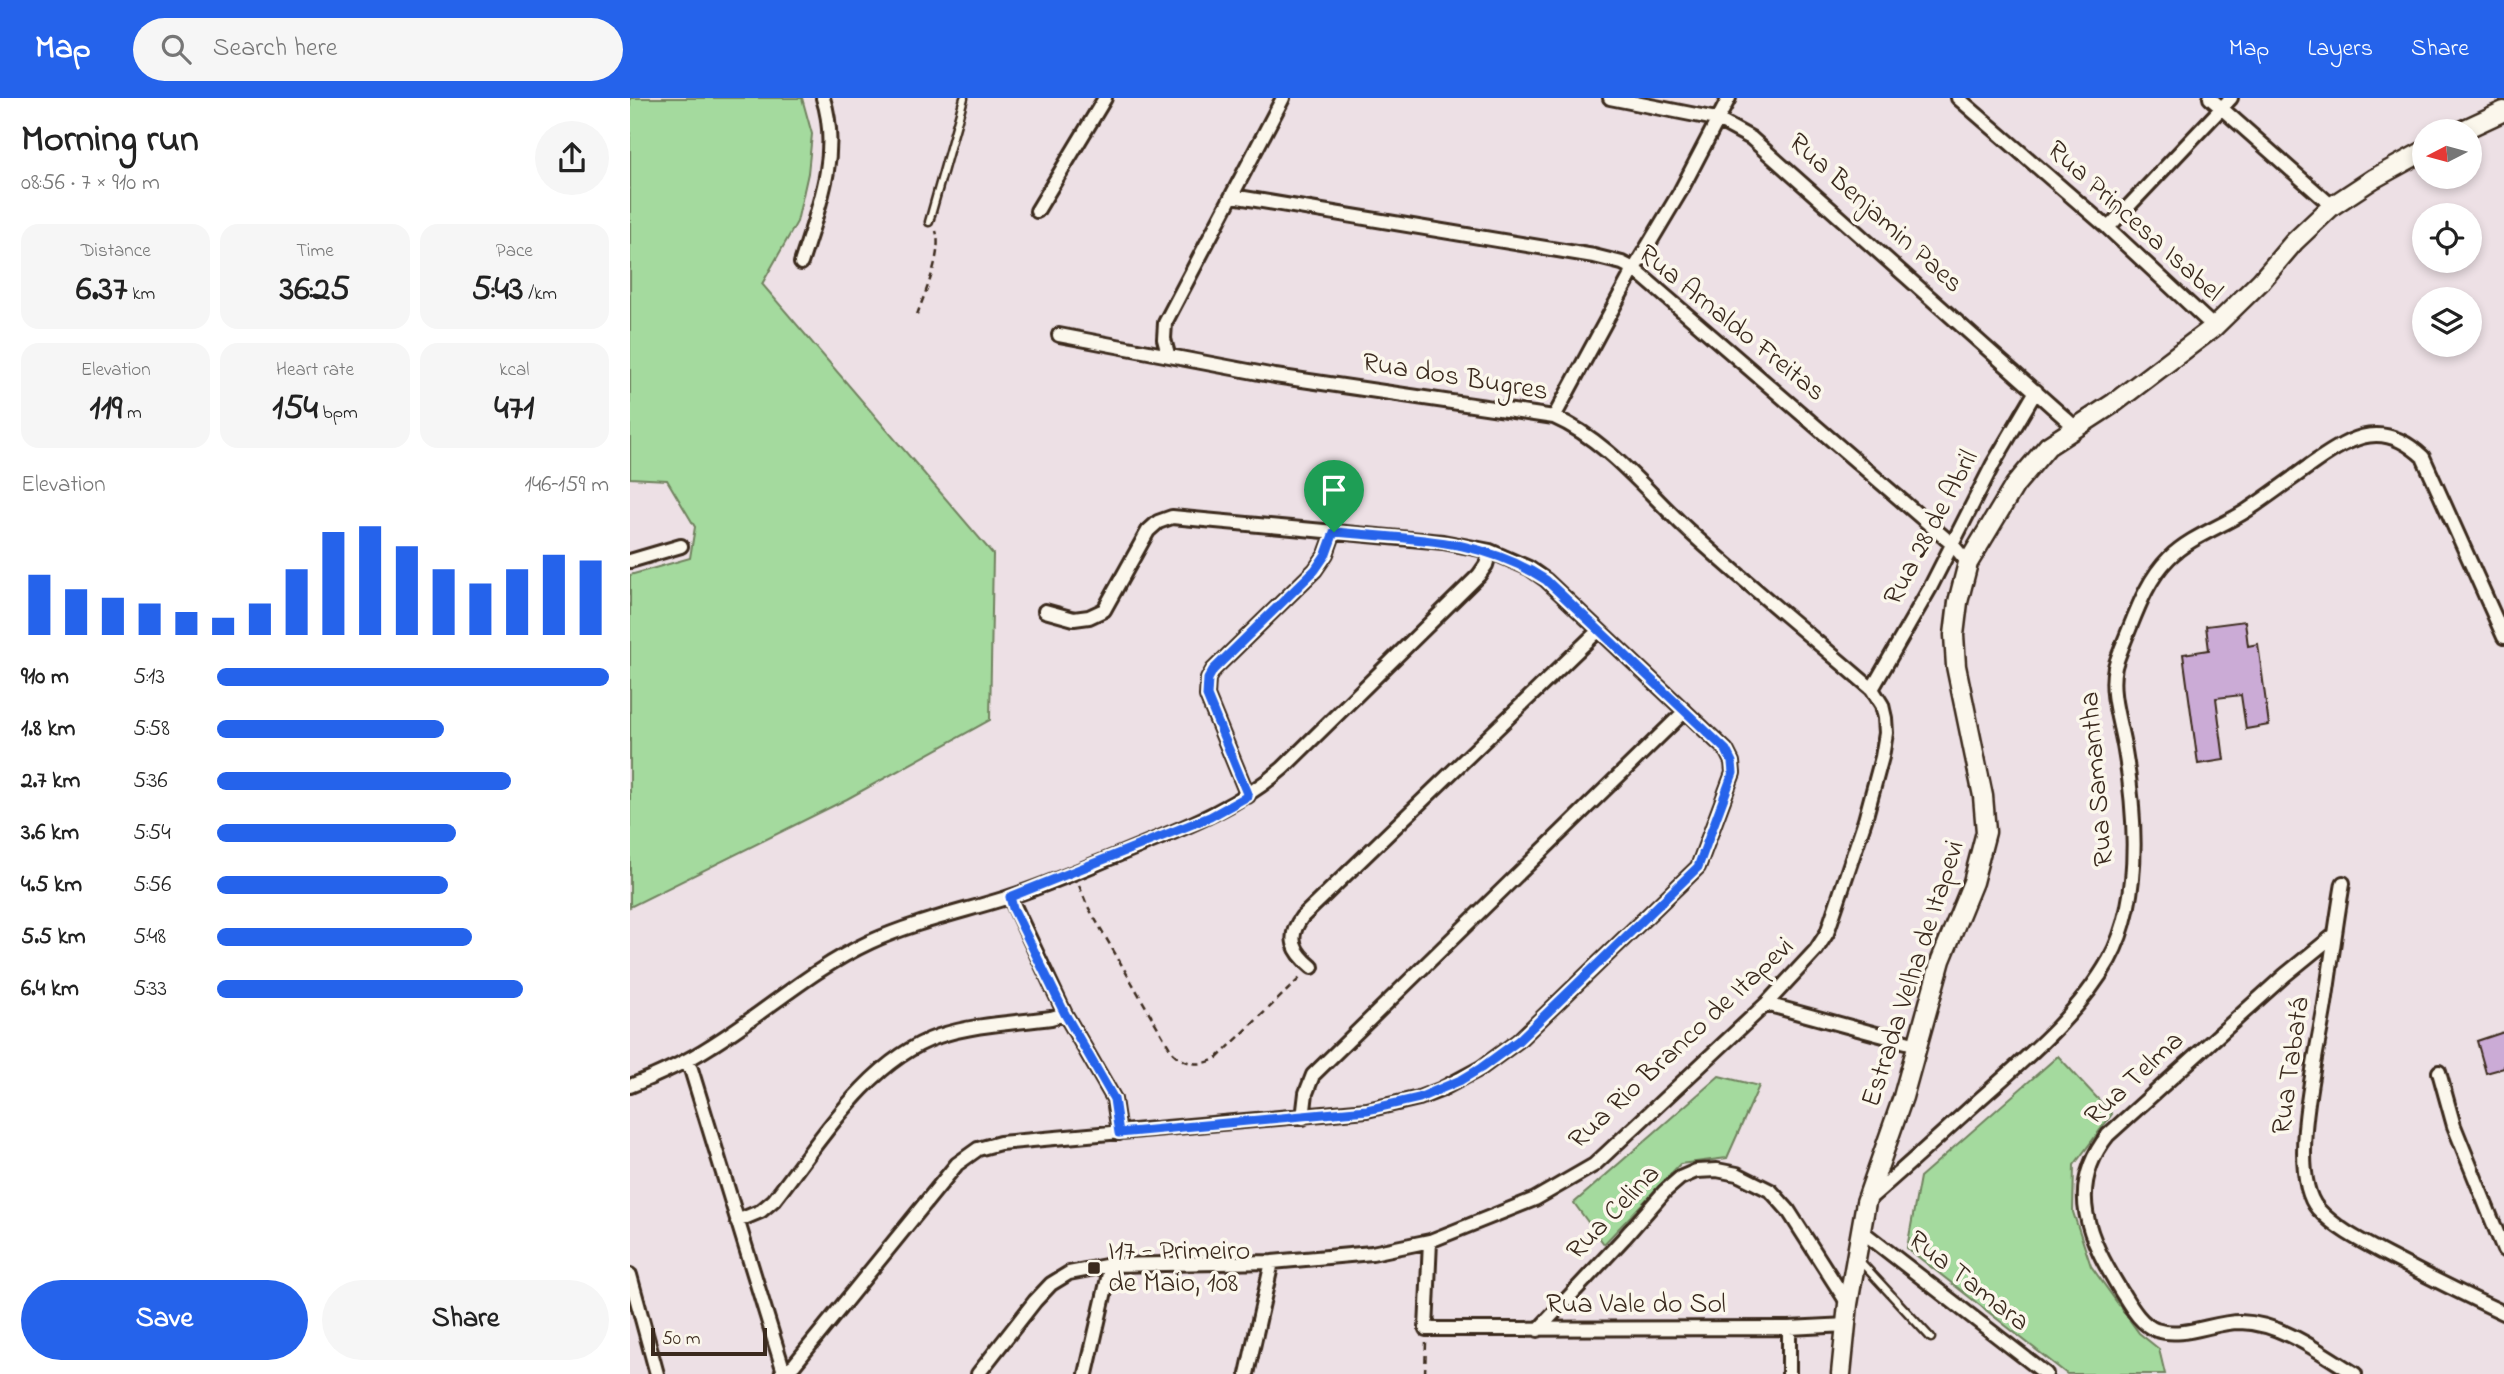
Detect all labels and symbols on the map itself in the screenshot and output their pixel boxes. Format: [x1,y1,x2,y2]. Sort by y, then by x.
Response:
north arrow [2412,119,2482,189]
street label: Rua Benjamin Paes [1778,124,1972,304]
street label: Rua Princesa Isabel [2037,132,2231,312]
street label: Rua Arnaldo Freitas [1628,235,1834,413]
street label: Rua dos Bugres [1359,343,1551,413]
street label: Rua 28 de Abril [1874,443,1990,613]
pin [1304,460,1364,532]
street label: Rua Samantha [2070,690,2126,868]
street label: Estrada Velha de Itapevi [1852,835,1976,1113]
street label: Rua Rio Branco de Itapevi [1560,928,1804,1160]
street label: Rua Tabatá [2262,995,2322,1137]
street label: Rua Telma [2076,1022,2194,1136]
street label: Rua Celina [1558,1156,1670,1270]
street label: Rua Tamara [1898,1221,2038,1343]
place label: I17 - Primeiro de Maio, 108 [1108,1232,1250,1305]
marker: I17 - Primeiro de Maio, 108 [1086,1260,1102,1276]
street label: Rua Vale do Sol [1546,1285,1726,1326]
scale bar [651,1325,766,1357]

